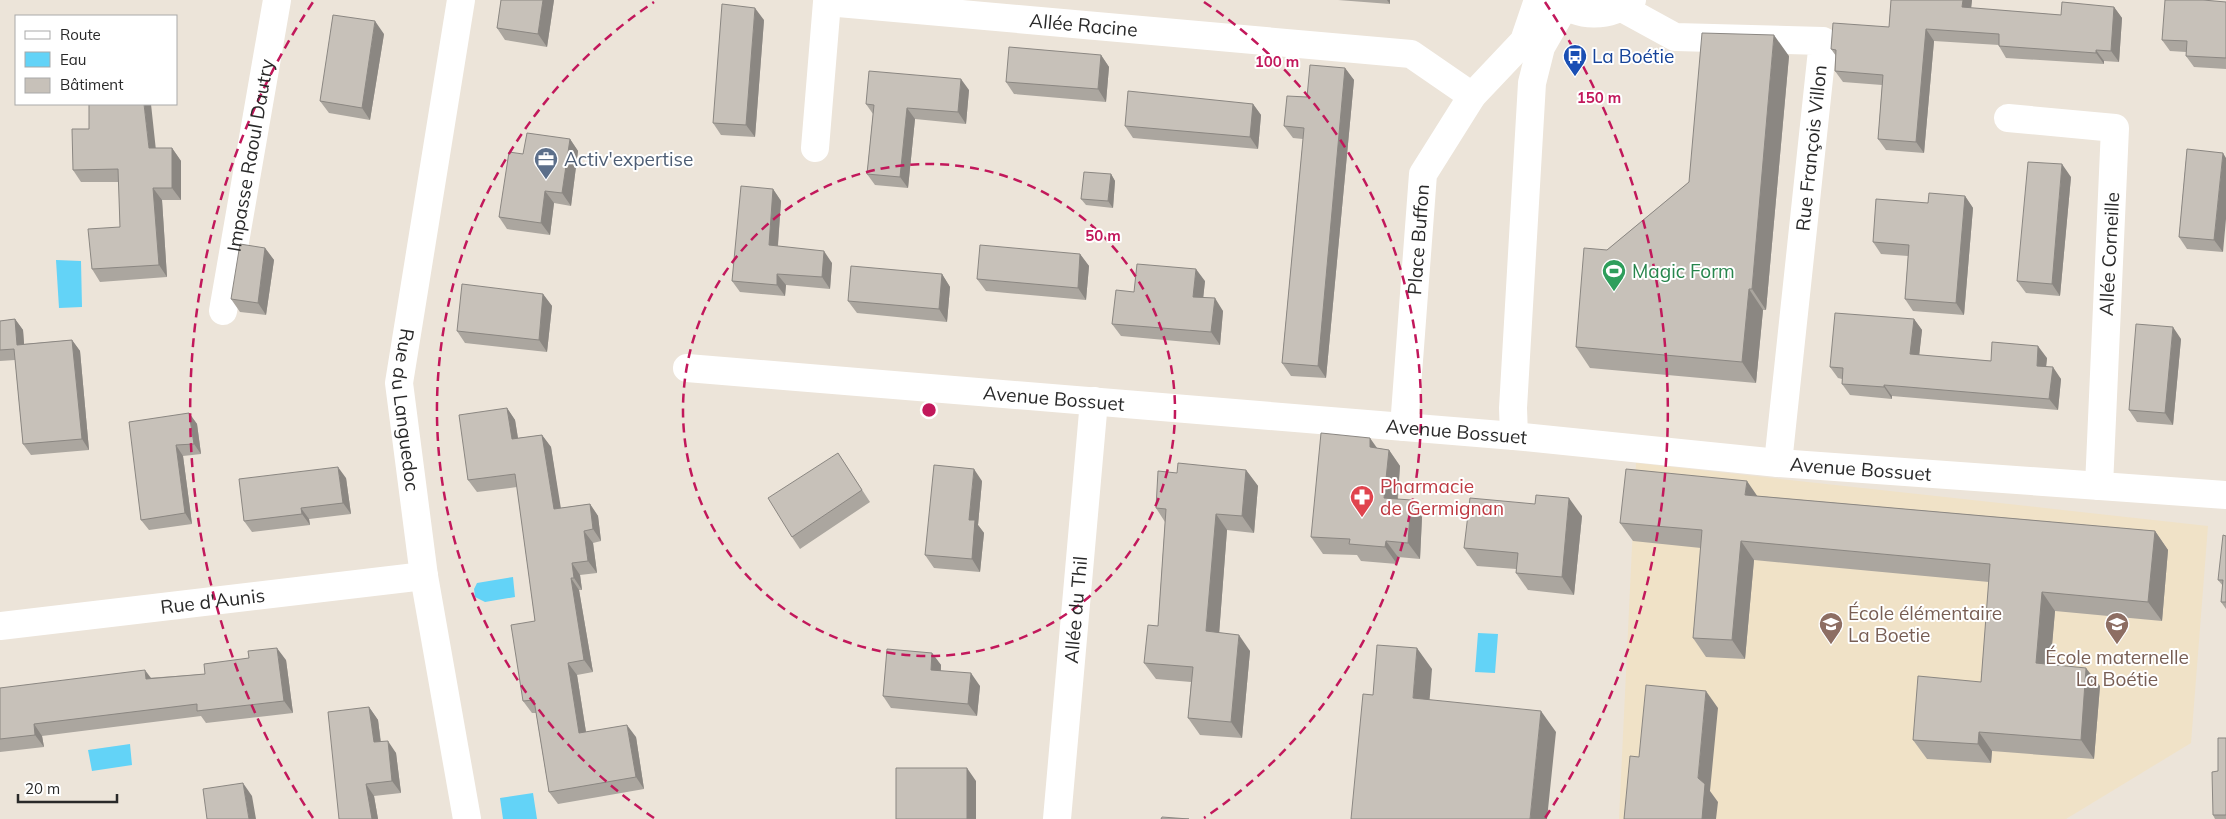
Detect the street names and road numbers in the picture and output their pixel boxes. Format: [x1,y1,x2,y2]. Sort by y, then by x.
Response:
street label: Allée Racine [1028,8,1139,42]
street label: Impasse Raoul Dautry [222,57,279,254]
street label: Rue François Villon [1790,64,1832,232]
street label: Place Buffon [1402,183,1434,296]
street label: Allée Corneille [2094,191,2124,317]
street label: Rue du Languedoc [387,327,425,493]
street label: Avenue Bossuet [982,380,1126,416]
street label: Avenue Bossuet [1385,413,1529,449]
street label: Avenue Bossuet [1789,452,1933,486]
street label: Allée du Thil [1059,555,1092,665]
street label: Rue d'Aunis [159,583,266,619]

